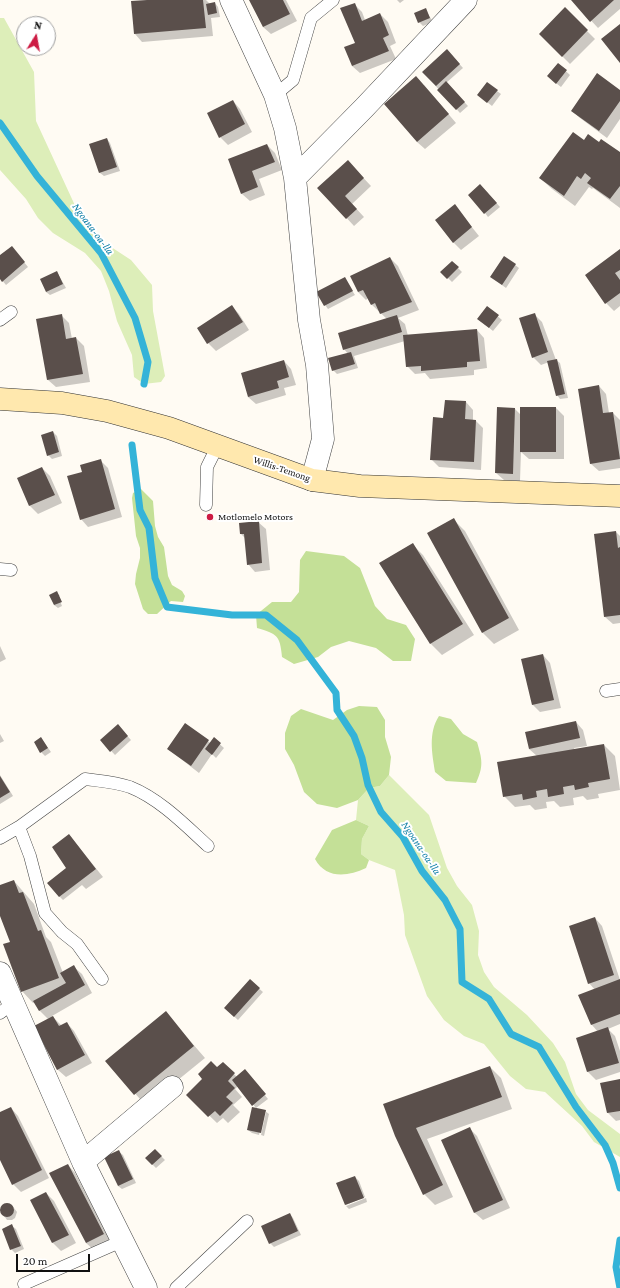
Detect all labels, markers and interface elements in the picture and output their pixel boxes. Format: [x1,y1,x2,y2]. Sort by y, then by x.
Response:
north arrow [16,16,56,56]
text: N [33,19,43,32]
water label: Ngoana-oa-lla [69,201,117,257]
street label: Willis-Temong [252,454,312,484]
place label: Motlomelo Motors [218,511,293,523]
marker: Motlomelo Motors [205,512,215,522]
water label: Ngoana-oa-lla [398,819,444,877]
scale bar [18,1246,92,1272]
text: 20 m [23,1254,47,1268]

